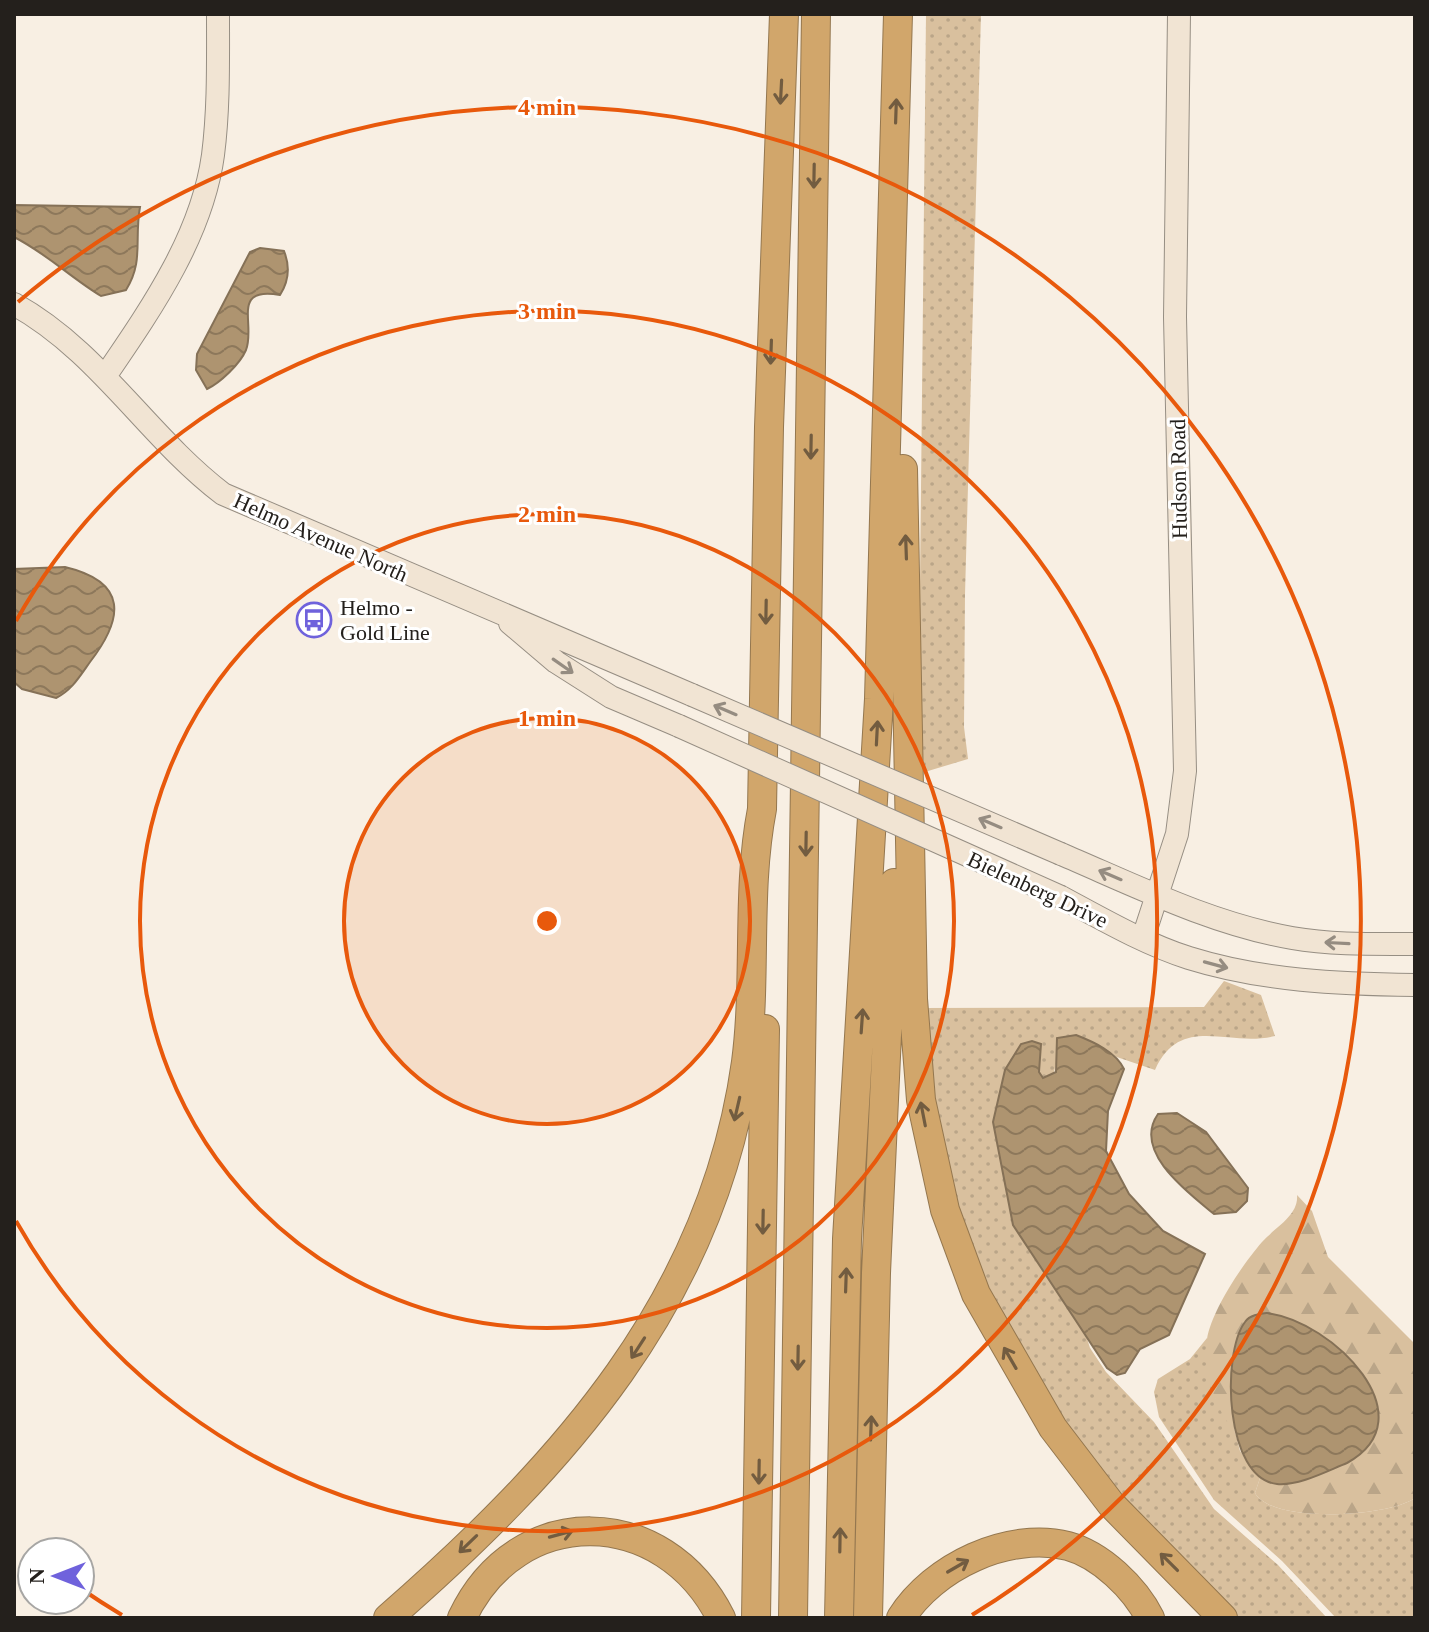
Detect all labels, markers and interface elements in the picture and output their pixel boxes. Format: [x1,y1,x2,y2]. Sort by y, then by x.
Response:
one-way arrow [773,78,788,105]
text: 4 min [518,94,576,120]
one-way arrow [889,98,904,125]
one-way arrow [806,162,822,189]
text: 3 min [518,298,576,324]
one-way arrow [763,338,778,365]
street label: Hudson Road [1165,419,1192,539]
one-way arrow [803,433,819,460]
street label: Helmo Avenue North [230,488,412,587]
text: 2 min [518,501,576,527]
one-way arrow [898,534,913,561]
place label: Helmo - Gold Line [340,595,430,645]
one-way arrow [758,598,773,625]
bus stop icon: Helmo - Gold Line [295,601,333,639]
one-way arrow [552,658,574,674]
one-way arrow [713,701,738,716]
text: 1 min [518,705,576,731]
one-way arrow [870,720,885,747]
one-way arrow [978,815,1003,830]
one-way arrow [798,830,814,857]
street label: Bielenberg Drive [964,846,1112,933]
one-way arrow [1098,867,1123,882]
centre of rings [533,907,561,935]
one-way arrow [1324,935,1351,950]
one-way arrow [1203,959,1229,974]
one-way arrow [855,1008,870,1035]
one-way arrow [729,1096,744,1121]
one-way arrow [915,1102,930,1127]
one-way arrow [755,1208,771,1235]
one-way arrow [838,1267,853,1294]
one-way arrow [630,1336,647,1358]
one-way arrow [790,1344,806,1371]
one-way arrow [1002,1346,1018,1370]
one-way arrow [863,1415,878,1442]
one-way arrow [751,1458,767,1485]
one-way arrow [547,1526,573,1541]
one-way arrow [832,1527,848,1554]
one-way arrow [459,1534,479,1552]
north arrow [16,1536,96,1616]
one-way arrow [1160,1553,1179,1572]
one-way arrow [946,1558,969,1574]
text: N [24,1568,49,1584]

